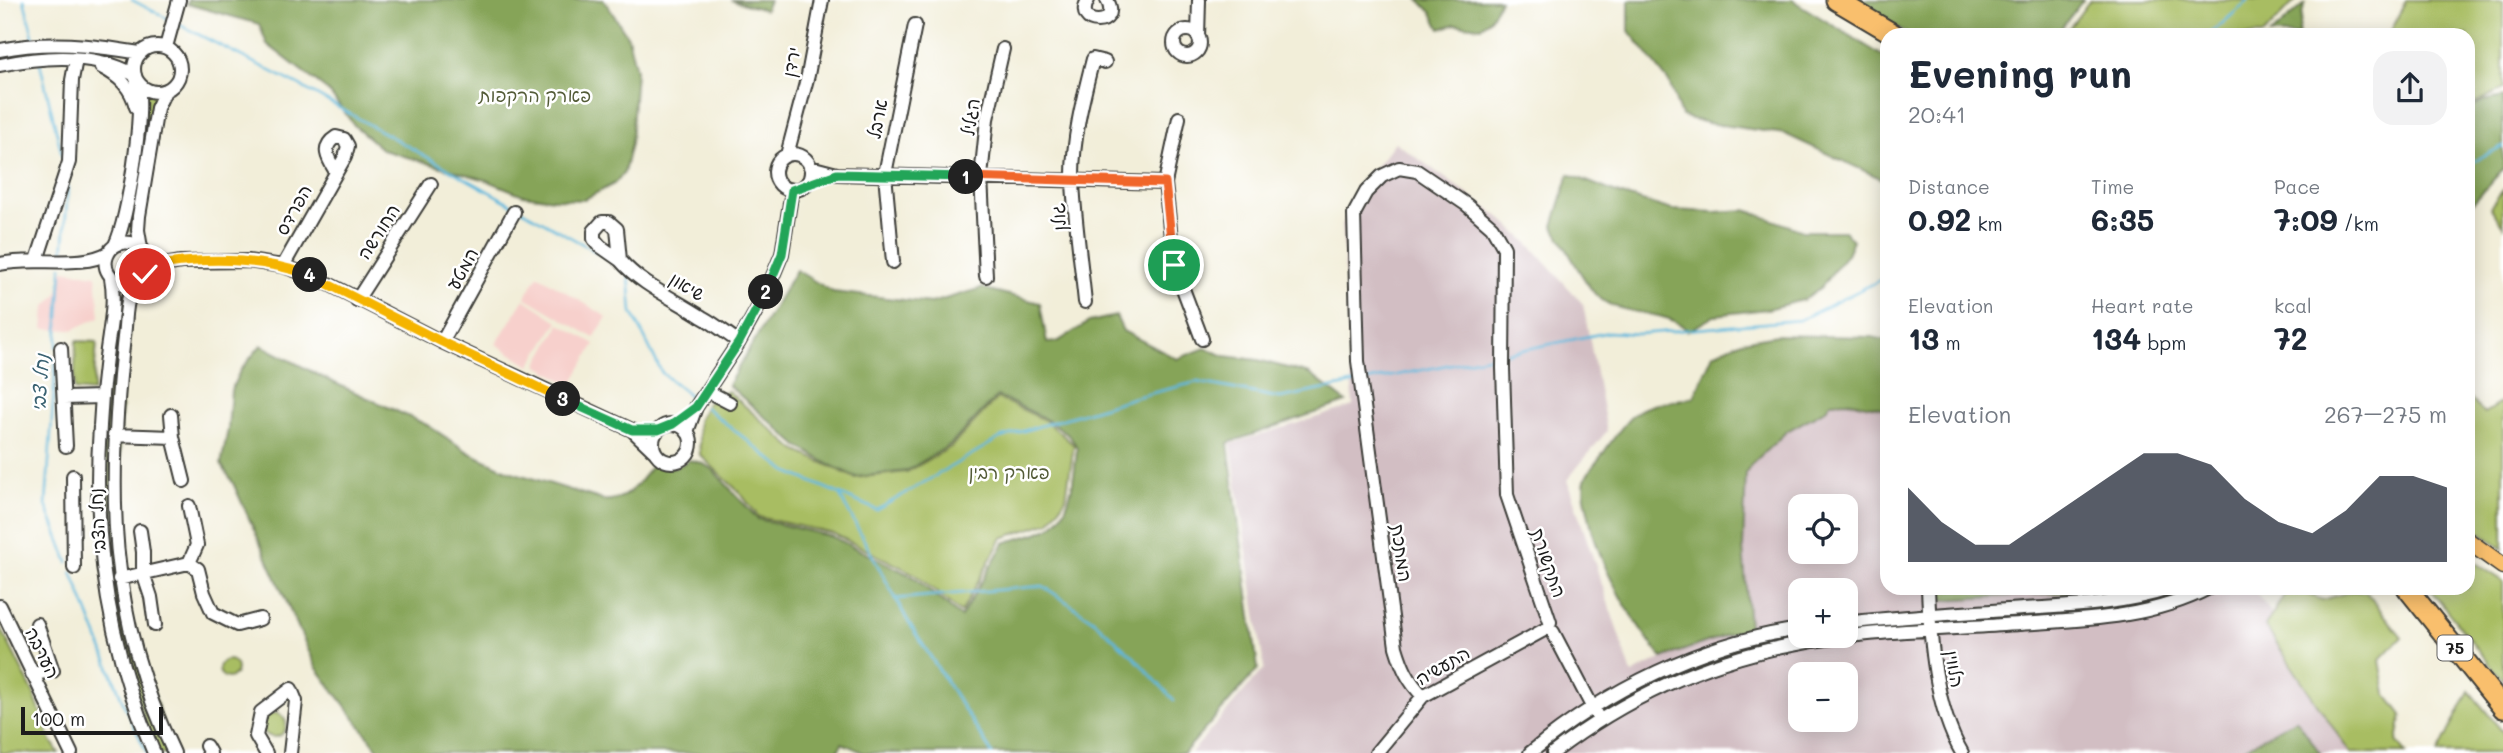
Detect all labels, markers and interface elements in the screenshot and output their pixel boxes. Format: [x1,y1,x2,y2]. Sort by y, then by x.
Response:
street label: ירדן [776,45,806,79]
text: Evening run [1908,48,2132,98]
button: share [2373,51,2447,125]
park label: פארק הרקפות [478,83,591,107]
street label: הגליל [955,96,985,137]
street label: ארבל [861,97,893,141]
text: 20:41 [1908,99,1966,129]
pin: 1 [948,160,984,194]
text: 1 [961,164,970,189]
text: Distance [1908,174,1990,199]
text: Time [2091,174,2134,199]
text: Pace [2274,174,2320,199]
street label: הפרדס [269,180,317,239]
street label: החורשה [351,199,405,264]
text: 0.92 [1908,199,1971,239]
text: 6:35 [2091,199,2154,239]
text: 7:09 [2274,199,2338,239]
street label: גולן [1045,202,1071,232]
text: km [1971,211,2003,236]
text: /km [2338,211,2379,236]
pin [1144,235,1204,295]
street label: המטע [441,243,483,294]
pin [115,244,175,304]
icon: arrive [1155,246,1193,284]
icon: check [126,255,164,293]
pin: 4 [292,258,328,292]
text: 4 [303,262,316,287]
street label: שיאון [665,266,710,306]
pin: 2 [748,274,784,310]
text: 2 [760,279,771,304]
text: Elevation [1908,293,1993,318]
text: Heart rate [2091,293,2194,318]
text: kcal [2274,293,2312,318]
text: 13 [1908,318,1939,358]
text: 134 [2091,318,2141,358]
text: 72 [2274,318,2307,358]
text: m [1939,330,1961,355]
text: bpm [2141,330,2186,355]
water label: נחל צבי [25,352,54,413]
pin: 3 [546,382,580,416]
text: 3 [557,386,568,411]
text: Elevation [1908,399,2011,429]
text: 267–275 m [2324,399,2447,429]
park label: פארק רבין [968,460,1050,484]
street label: נחל הצבי [83,487,111,555]
map controls [1788,494,1858,732]
button: locate [1788,494,1858,564]
street label: המתכת [1386,522,1418,583]
street label: התקשורת [1526,525,1572,601]
button: + [1788,578,1858,648]
street label: הערבה [20,623,66,682]
road number: 75 [2438,636,2472,660]
street label: התעשיה [1411,640,1474,690]
street label: הלווין [1940,648,1970,689]
button: − [1788,662,1858,732]
scale bar [21,704,163,736]
text: 100 m [32,706,85,731]

